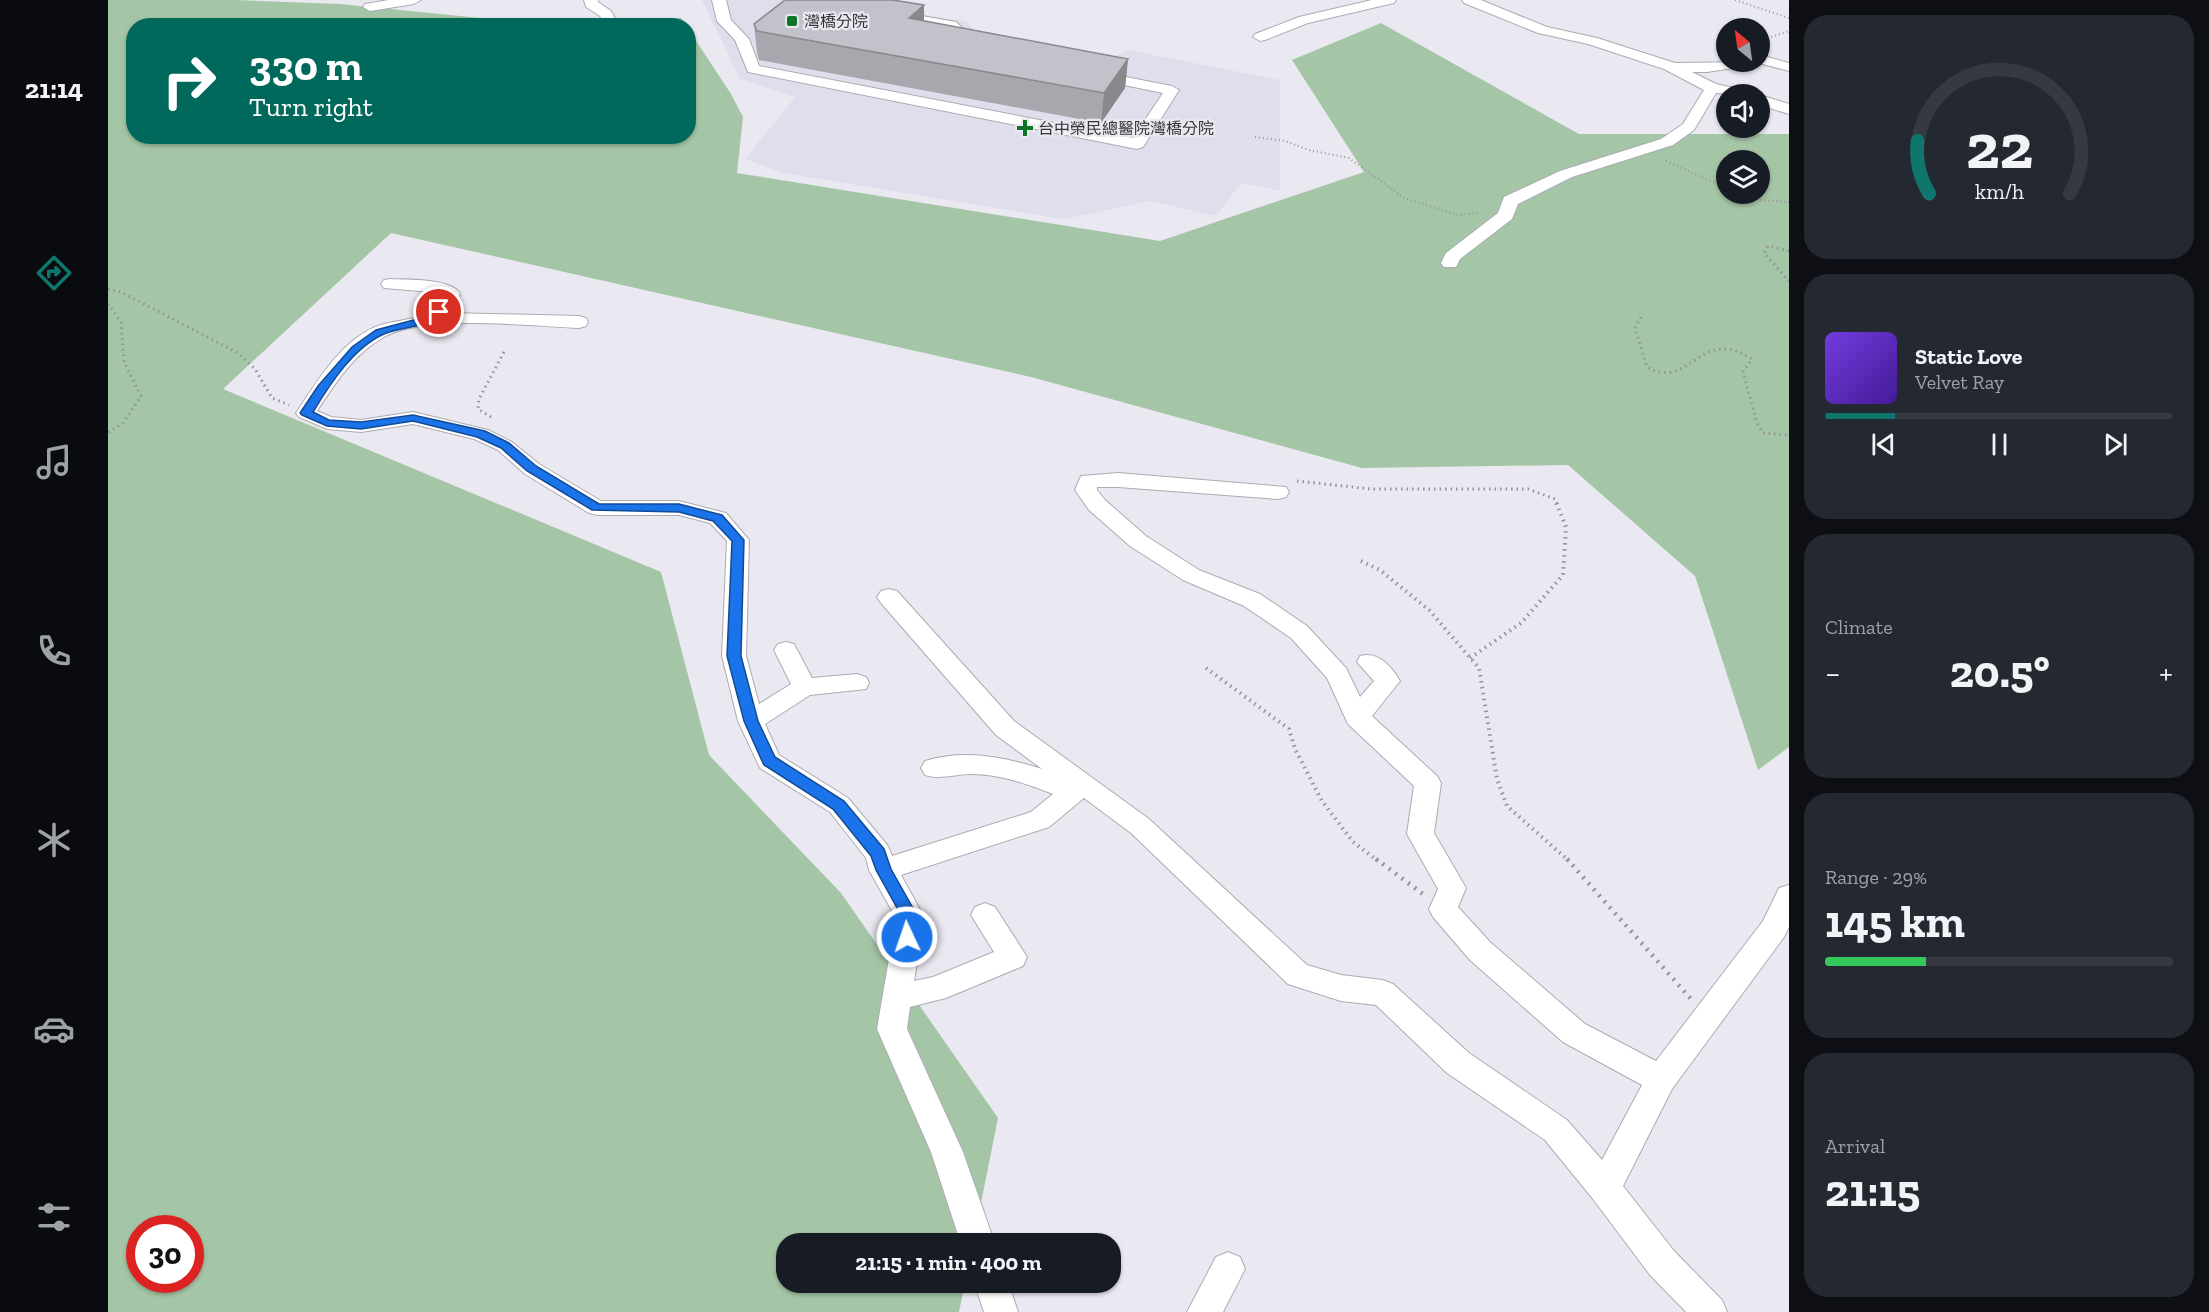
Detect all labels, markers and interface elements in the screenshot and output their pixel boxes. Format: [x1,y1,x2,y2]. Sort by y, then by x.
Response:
place label: 灣橋分院 [804,12,868,31]
marker: 灣橋分院 [785,14,799,28]
north arrow [1716,18,1770,72]
map controls [1716,18,1770,204]
text: 330 m [249,40,363,91]
icon: right [150,42,228,120]
text: 21:14 [25,73,83,105]
button: sound [1716,84,1770,138]
text: Turn right [249,91,373,123]
text: 22 [1965,109,2033,184]
marker: 台中榮民總醫院灣橋分院 [1016,119,1034,137]
place label: 台中榮民總醫院灣橋分院 [1038,119,1214,138]
button: layers [1716,150,1770,204]
text: km/h [1975,180,2023,205]
icon: directions [33,252,75,294]
pin [413,286,464,337]
icon: arrive [422,295,455,328]
text: Static Love [1915,343,2022,370]
text: Velvet Ray [1915,370,2004,394]
icon: previous [1867,428,1900,461]
icon: pause [1983,428,2016,461]
icon: next [2099,428,2132,461]
icon: music [33,441,75,483]
text: Climate [1825,615,1893,639]
icon: phone [33,630,75,672]
text: 20.5° [1950,645,2050,699]
text: − [1825,653,1840,692]
text: + [2159,653,2173,692]
icon: climate [33,819,75,861]
text: Range · 29% [1825,865,1927,889]
text: 145 km [1825,895,1965,949]
position arrow [875,905,939,969]
icon: car [33,1008,75,1050]
text: Arrival [1825,1134,1885,1158]
text: 21:15 [1825,1164,1920,1218]
icon: filters [33,1196,75,1238]
speed limit sign: 30 [126,1215,204,1293]
text: 21:15 · 1 min · 400 m [855,1249,1042,1276]

